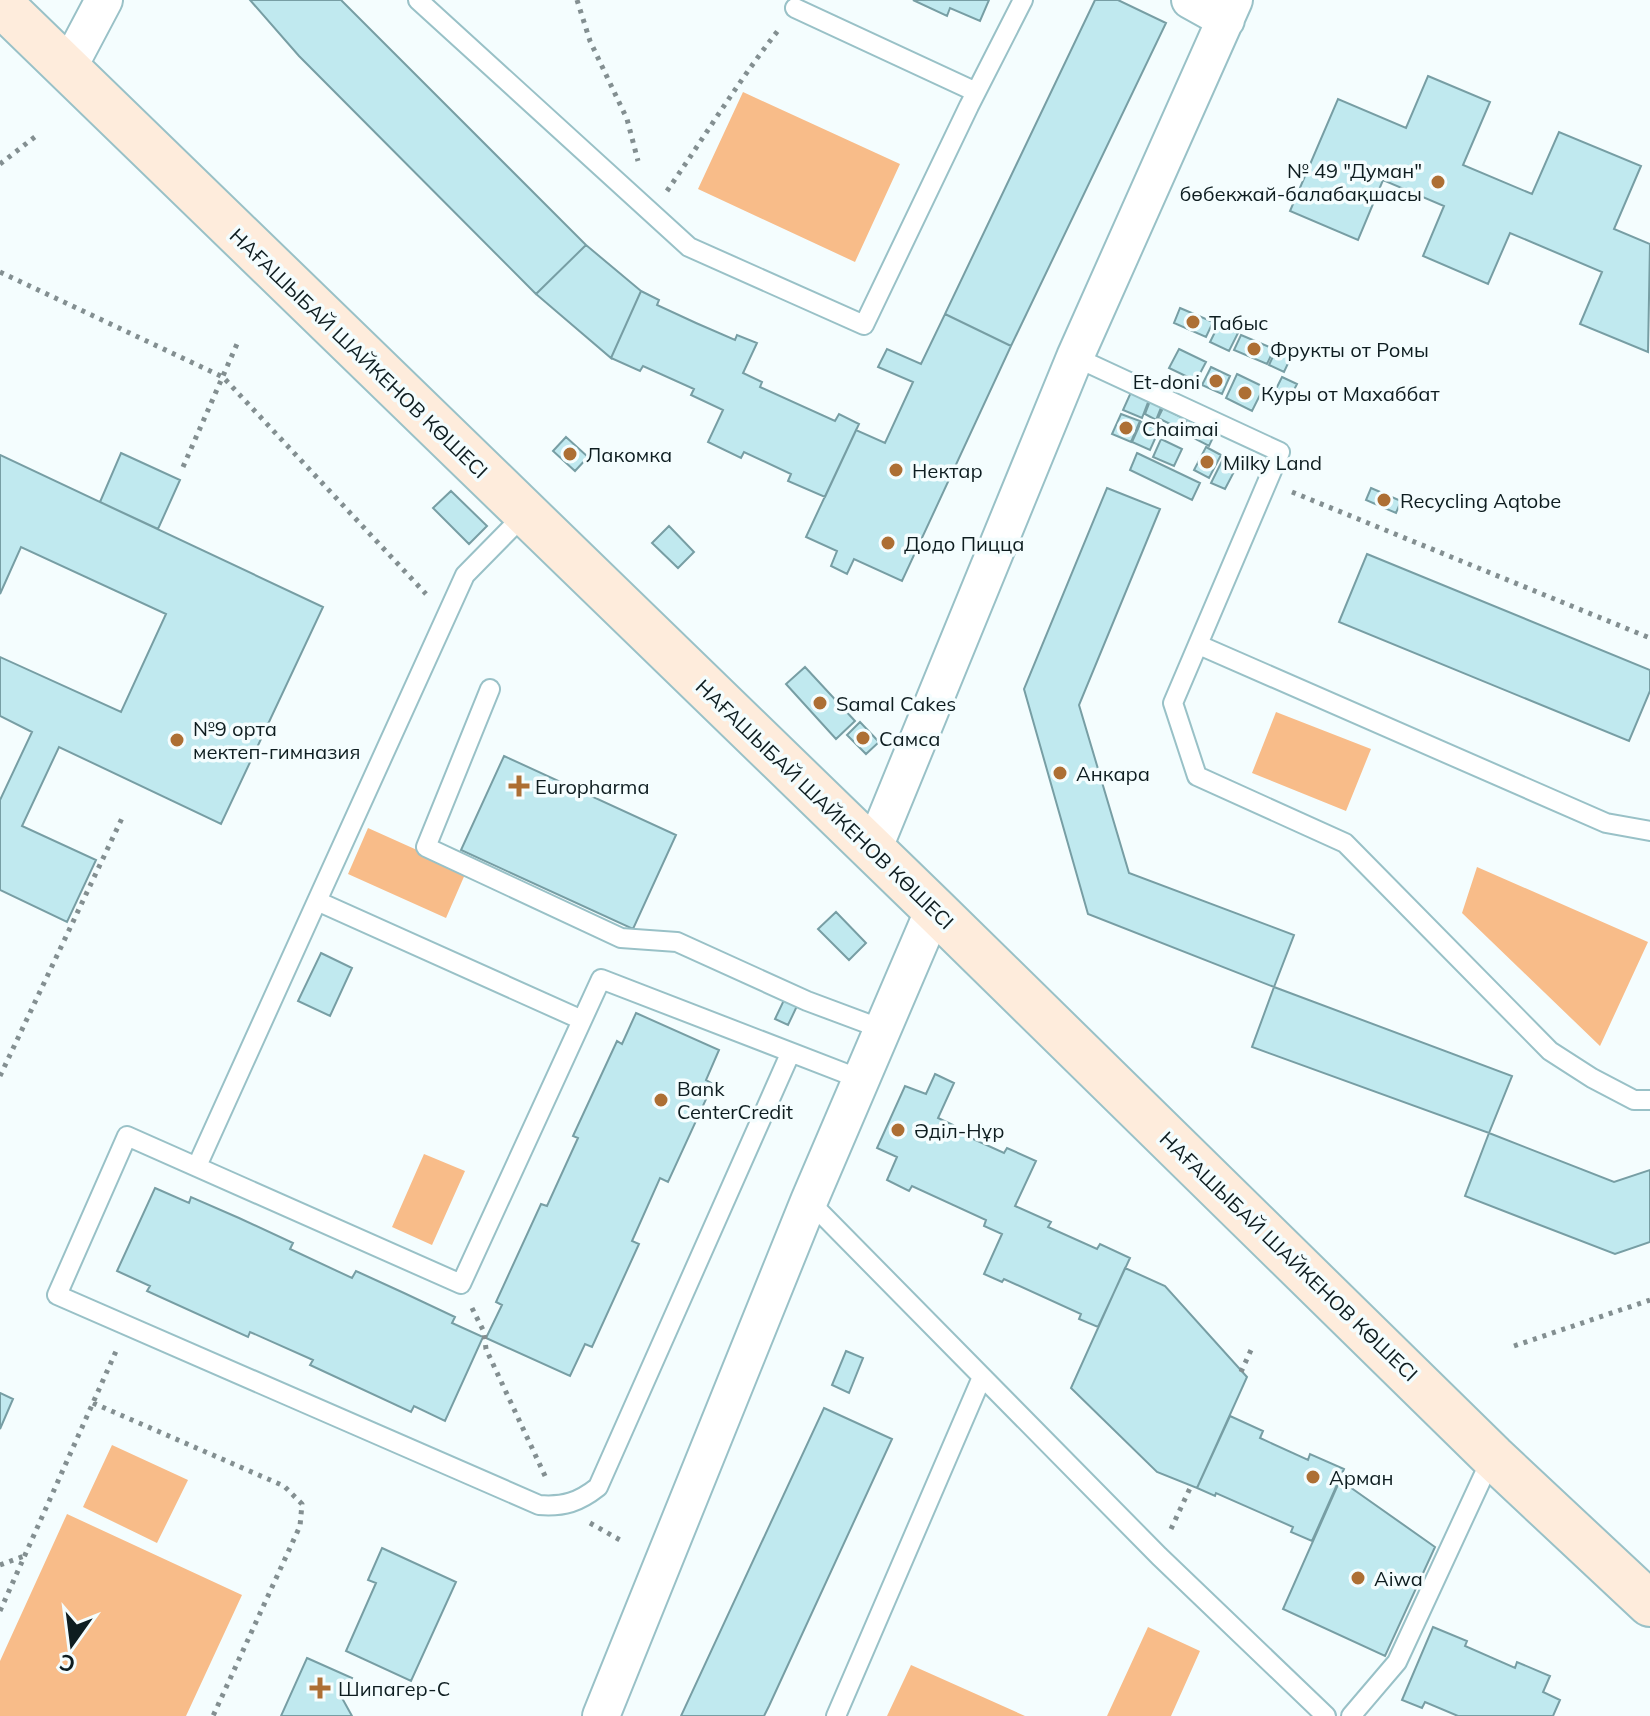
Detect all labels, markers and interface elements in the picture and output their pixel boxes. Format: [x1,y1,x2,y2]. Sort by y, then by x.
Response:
place label: № 49 "Думан" бөбекжай-балабақшасы [1180,158,1422,206]
marker: № 49 "Думан" бөбекжай-балабақшасы [1429,173,1447,191]
street label: НАҒАШЫБАЙ ШАЙКЕНОВ КӨШЕСІ [225,223,493,483]
place label: Табыс [1209,310,1268,335]
marker: Табыс [1184,313,1202,331]
place label: Фрукты от Ромы [1270,337,1429,362]
marker: Фрукты от Ромы [1245,340,1263,358]
place label: Et-doni [1133,369,1200,394]
marker: Et-doni [1207,372,1225,390]
place label: Куры от Махаббат [1261,381,1441,406]
marker: Куры от Махаббат [1236,384,1254,402]
place label: Chaimai [1142,416,1218,441]
marker: Chaimai [1117,419,1135,437]
place label: Лакомка [586,442,672,467]
marker: Лакомка [561,445,579,463]
place label: Milky Land [1223,450,1322,475]
marker: Milky Land [1198,453,1216,471]
place label: Нектар [912,458,983,483]
marker: Нектар [887,461,905,479]
place label: Recycling Aqtobe [1400,488,1561,513]
marker: Recycling Aqtobe [1375,491,1393,509]
place label: Додо Пицца [904,531,1025,556]
marker: Додо Пицца [879,534,897,552]
street label: НАҒАШЫБАЙ ШАЙКЕНОВ КӨШЕСІ [691,674,959,934]
place label: Samal Cakes [836,691,956,716]
marker: Samal Cakes [811,694,829,712]
place label: №9 орта мектеп-гимназия [193,716,360,764]
place label: Самса [879,726,940,751]
marker: Самса [854,729,872,747]
marker: №9 орта мектеп-гимназия [168,731,186,749]
place label: Анкара [1076,761,1150,786]
marker: Анкара [1051,764,1069,782]
place label: Europharma [535,774,649,799]
marker: Europharma [510,777,528,795]
place label: Bank CenterCredit [677,1076,793,1124]
marker: Bank CenterCredit [652,1091,670,1109]
place label: Әділ-Нұр [914,1118,1004,1143]
marker: Әділ-Нұр [889,1121,907,1139]
street label: НАҒАШЫБАЙ ШАЙКЕНОВ КӨШЕСІ [1155,1126,1423,1386]
place label: Арман [1329,1465,1394,1490]
marker: Арман [1304,1468,1322,1486]
place label: Aiwa [1374,1566,1423,1591]
marker: Aiwa [1349,1569,1367,1587]
north arrow [32,1604,112,1684]
text: С [56,1648,78,1679]
place label: Шипагер-С [338,1676,450,1701]
marker: Шипагер-С [309,1677,331,1699]

